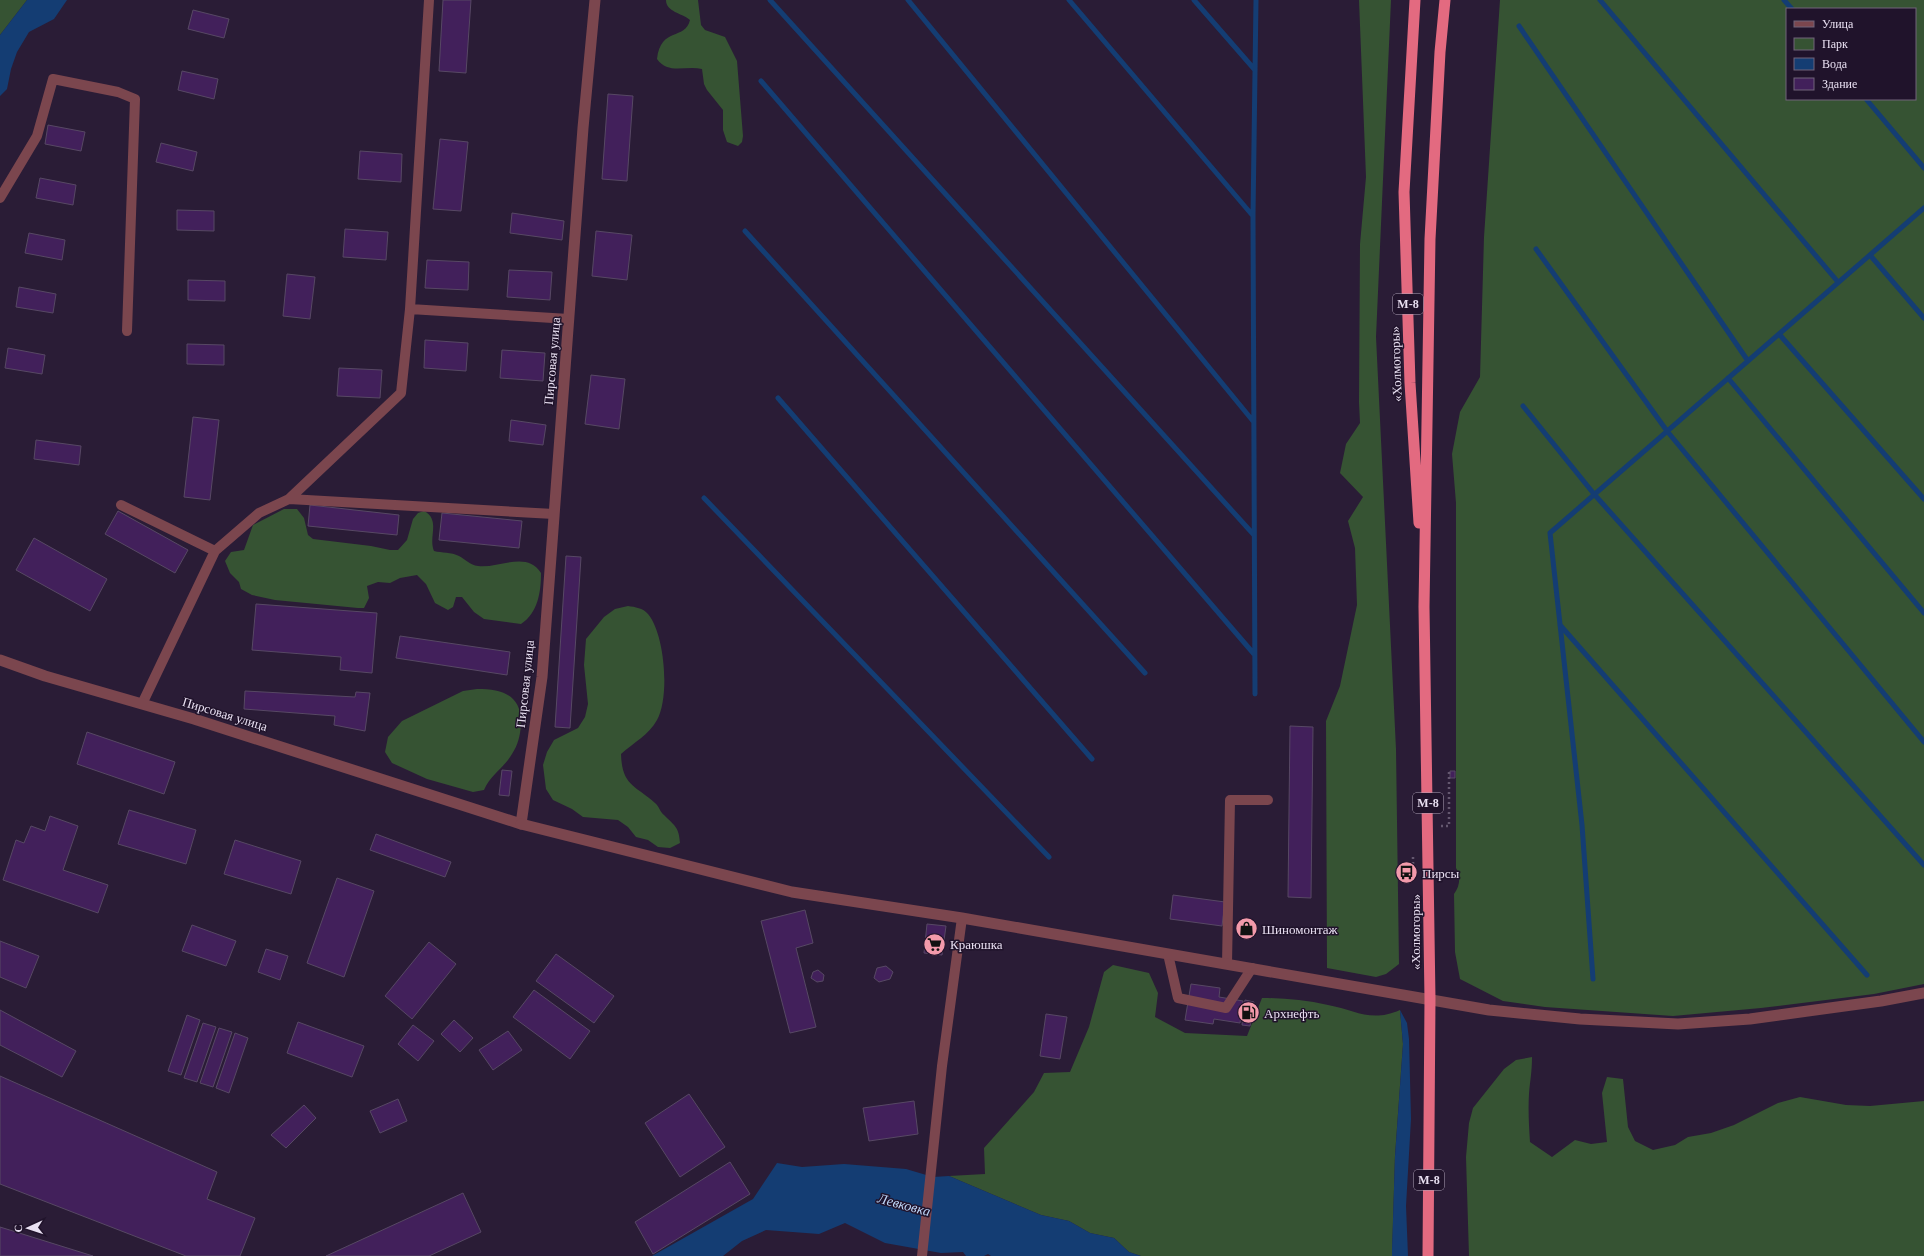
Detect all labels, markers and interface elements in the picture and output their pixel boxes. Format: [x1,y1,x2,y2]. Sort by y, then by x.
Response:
legend [1786,8,1916,100]
text: Улица [1822,17,1854,31]
text: Парк [1822,37,1848,51]
text: Вода [1822,57,1848,71]
text: Здание [1822,77,1857,91]
road number: М-8 [1393,294,1423,314]
street label: Пирсовая улица [541,316,563,406]
street label: «Холмогоры» [1387,326,1405,402]
street label: Пирсовая улица [513,639,537,729]
street label: Пирсовая улица [181,694,270,734]
road number: М-8 [1413,793,1443,813]
bus stop icon: Пирсы [1394,860,1420,886]
place label: Пирсы [1422,866,1460,881]
street label: «Холмогоры» [1408,894,1423,970]
shop icon: Шиномонтаж [1234,916,1260,942]
place label: Шиномонтаж [1262,922,1339,937]
supermarket icon: Краюшка [922,931,948,957]
place label: Краюшка [950,937,1003,952]
fuel station icon: Архнефть [1235,1000,1261,1026]
place label: Архнефть [1264,1006,1319,1021]
road number: М-8 [1414,1170,1444,1190]
water label: Левковка [875,1190,932,1219]
north arrow [8,1208,48,1248]
text: С [12,1224,24,1233]

